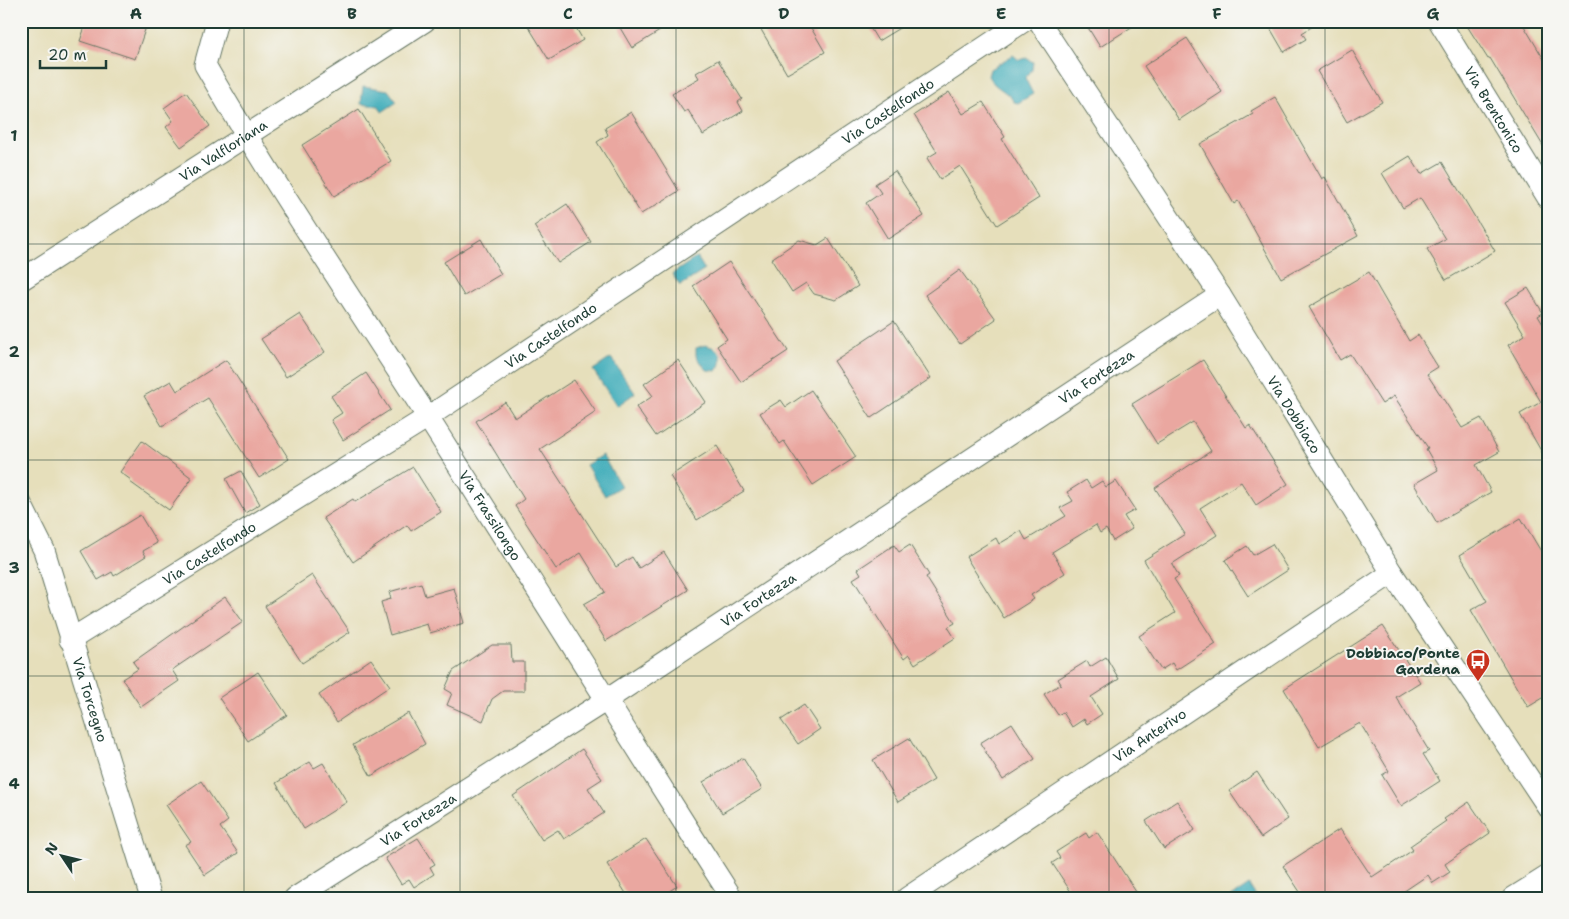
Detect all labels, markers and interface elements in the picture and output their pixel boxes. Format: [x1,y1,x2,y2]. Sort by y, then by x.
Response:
text: A [130,3,142,24]
text: B [347,3,357,24]
text: C [563,3,573,24]
text: D [778,3,790,24]
text: E [996,3,1006,24]
text: F [1212,3,1222,24]
text: G [1427,3,1440,24]
scale bar [40,38,106,70]
text: 20 m [48,45,87,65]
street label: Via Brentonico [1460,63,1527,156]
street label: Via Castelfondo [838,74,938,149]
street label: Via Valfloriana [176,115,271,185]
text: 1 [10,125,18,146]
street label: Via Castelfondo [501,298,600,373]
text: 2 [8,341,20,362]
street label: Via Fortezza [1055,345,1138,408]
street label: Via Dobbiaco [1263,372,1325,457]
street label: Via Frassilongo [455,467,525,564]
street label: Via Castelfondo [159,517,259,589]
text: 3 [8,557,20,578]
street label: Via Fortezza [717,568,800,631]
place label: Dobbiaco/Ponte Gardena [1346,644,1460,678]
bus stop icon: Dobbiaco/Ponte Gardena [1465,648,1491,682]
street label: Via Torcegno [68,655,112,744]
street label: Via Anterivo [1109,704,1190,766]
text: 4 [8,773,20,794]
street label: Via Fortezza [377,789,460,851]
north arrow [38,832,88,882]
text: N [41,839,62,858]

